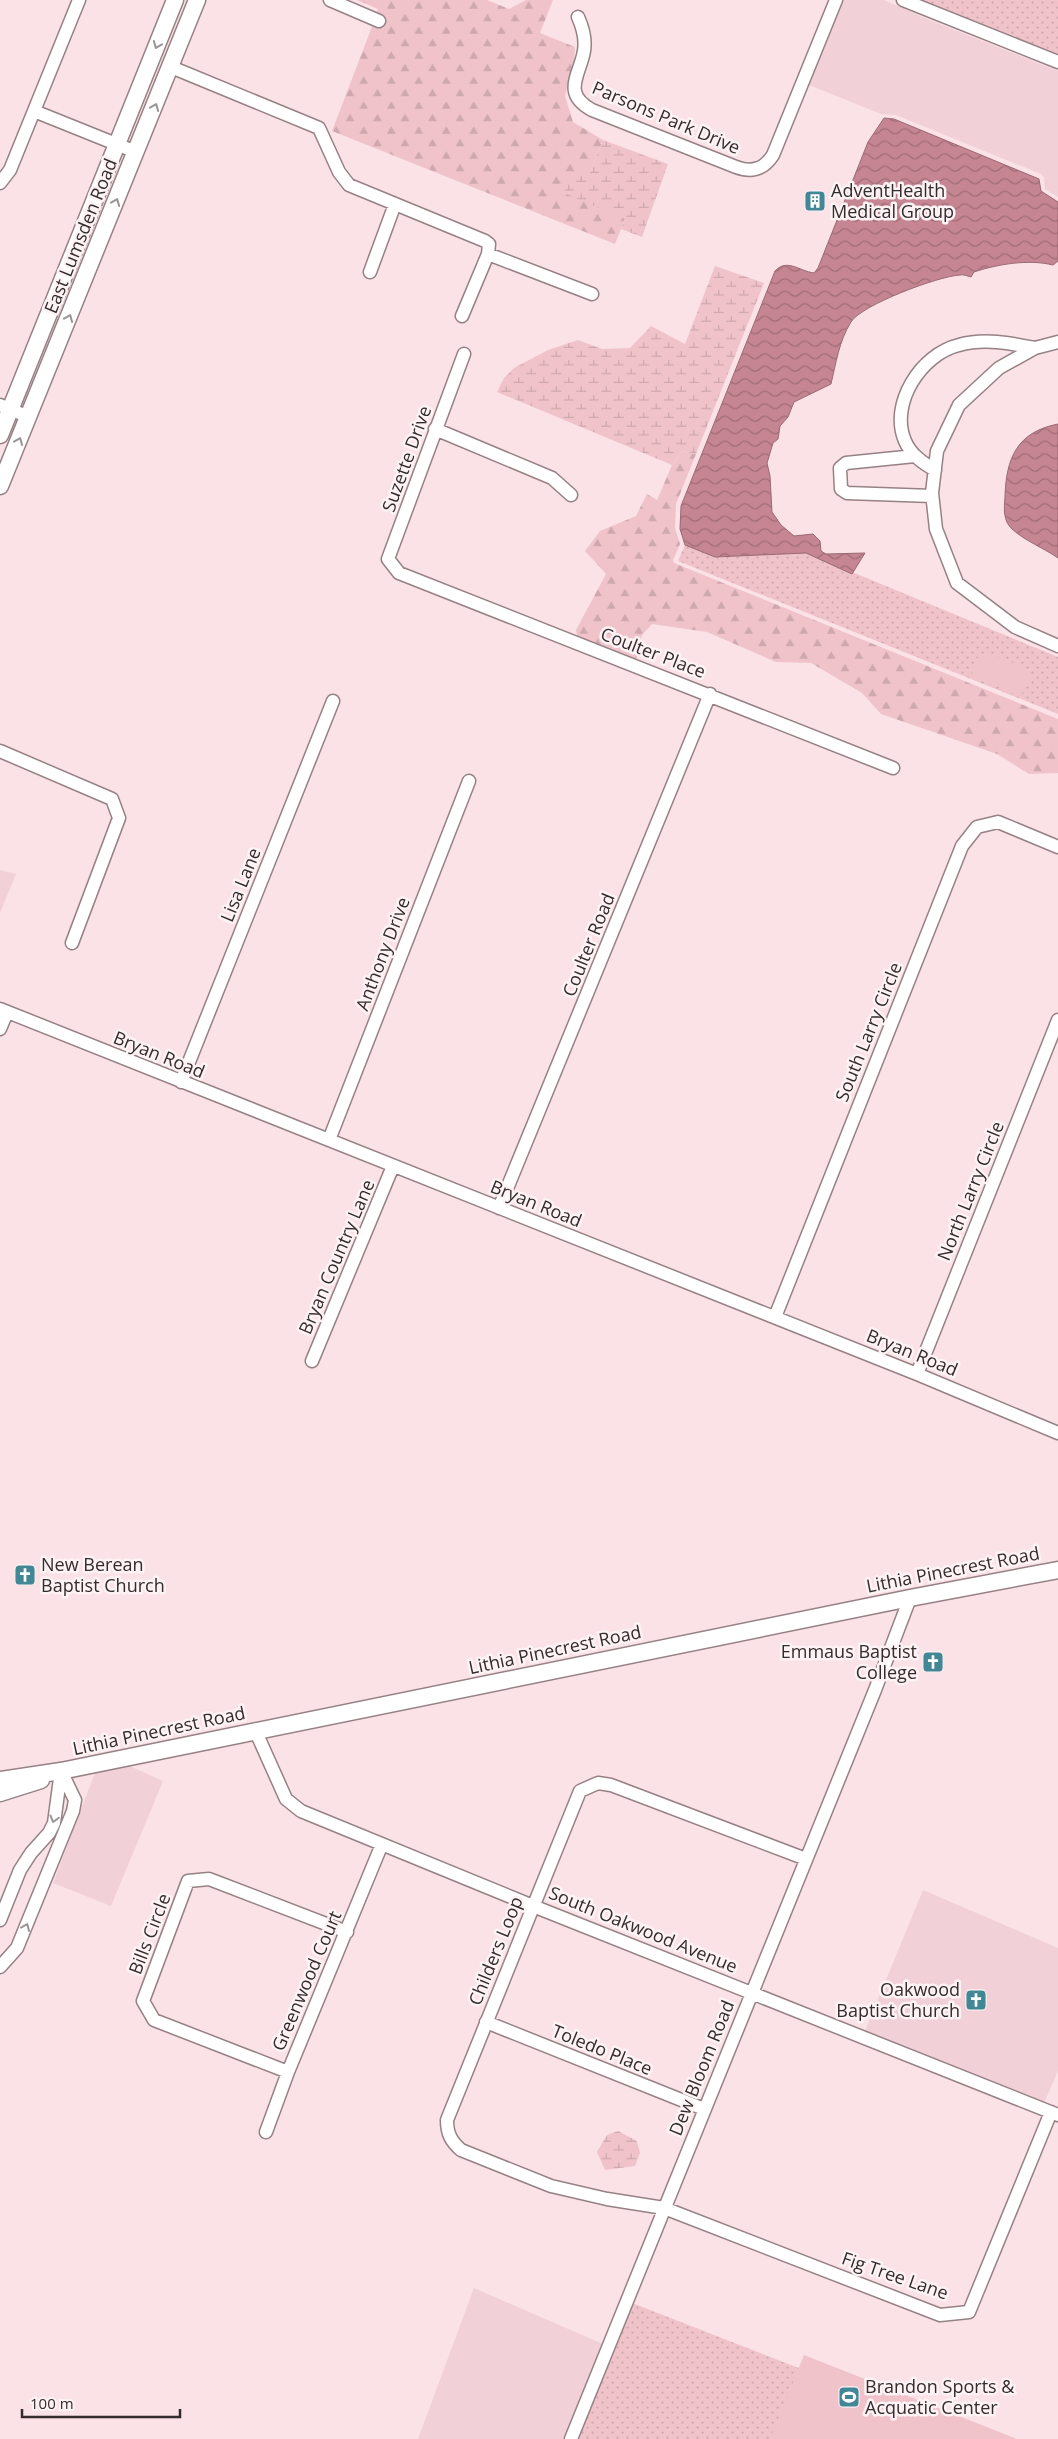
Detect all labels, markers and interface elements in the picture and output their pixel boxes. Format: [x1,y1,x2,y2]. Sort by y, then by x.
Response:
one-way arrow [153,40,163,49]
street label: Parsons Park Drive [589,75,744,159]
one-way arrow [148,103,159,112]
street label: East Lumsden Road [38,155,122,317]
place label: AdventHealth Medical Group [831,178,954,223]
building icon: AdventHealth Medical Group [803,189,827,213]
one-way arrow [110,199,120,207]
one-way arrow [64,314,74,322]
street label: Suzette Drive [376,402,436,515]
one-way arrow [13,437,23,446]
street label: Coulter Place [598,621,709,683]
street label: Lisa Lane [214,844,266,925]
street label: Coulter Road [556,889,620,1000]
street label: Anthony Drive [349,894,415,1014]
street label: South Larry Circle [829,958,907,1105]
street label: Bryan Road [110,1025,209,1083]
street label: North Larry Circle [931,1117,1009,1264]
street label: Bryan Road [487,1174,586,1232]
street label: Bryan Country Lane [293,1176,380,1338]
street label: Bryan Road [863,1323,962,1381]
street label: Lithia Pinecrest Road [864,1540,1041,1598]
place label: New Berean Baptist Church [41,1552,165,1597]
church icon: New Berean Baptist Church [13,1563,37,1587]
street label: Lithia Pinecrest Road [466,1619,643,1679]
place label: Emmaus Baptist College [781,1639,917,1684]
church icon: Emmaus Baptist College [921,1650,945,1674]
street label: Lithia Pinecrest Road [70,1700,247,1760]
one-way arrow [49,1815,60,1824]
street label: South Oakwood Avenue [546,1880,741,1978]
street label: Bills Circle [123,1890,176,1978]
street label: Childers Loop [462,1893,528,2009]
street label: Greenwood Court [266,1907,346,2054]
one-way arrow [19,1923,30,1932]
place label: Oakwood Baptist Church [836,1977,960,2022]
church icon: Oakwood Baptist Church [964,1988,988,2012]
street label: Dew Bloom Road [663,1996,739,2139]
street label: Toledo Place [549,2018,656,2080]
street label: Fig Tree Lane [839,2246,952,2304]
place label: Brandon Sports & Acquatic Center [865,2374,1015,2419]
sports icon: Brandon Sports & Acquatic Center [837,2385,861,2409]
scale bar [22,2386,180,2418]
text: 100 m [30,2393,74,2413]

